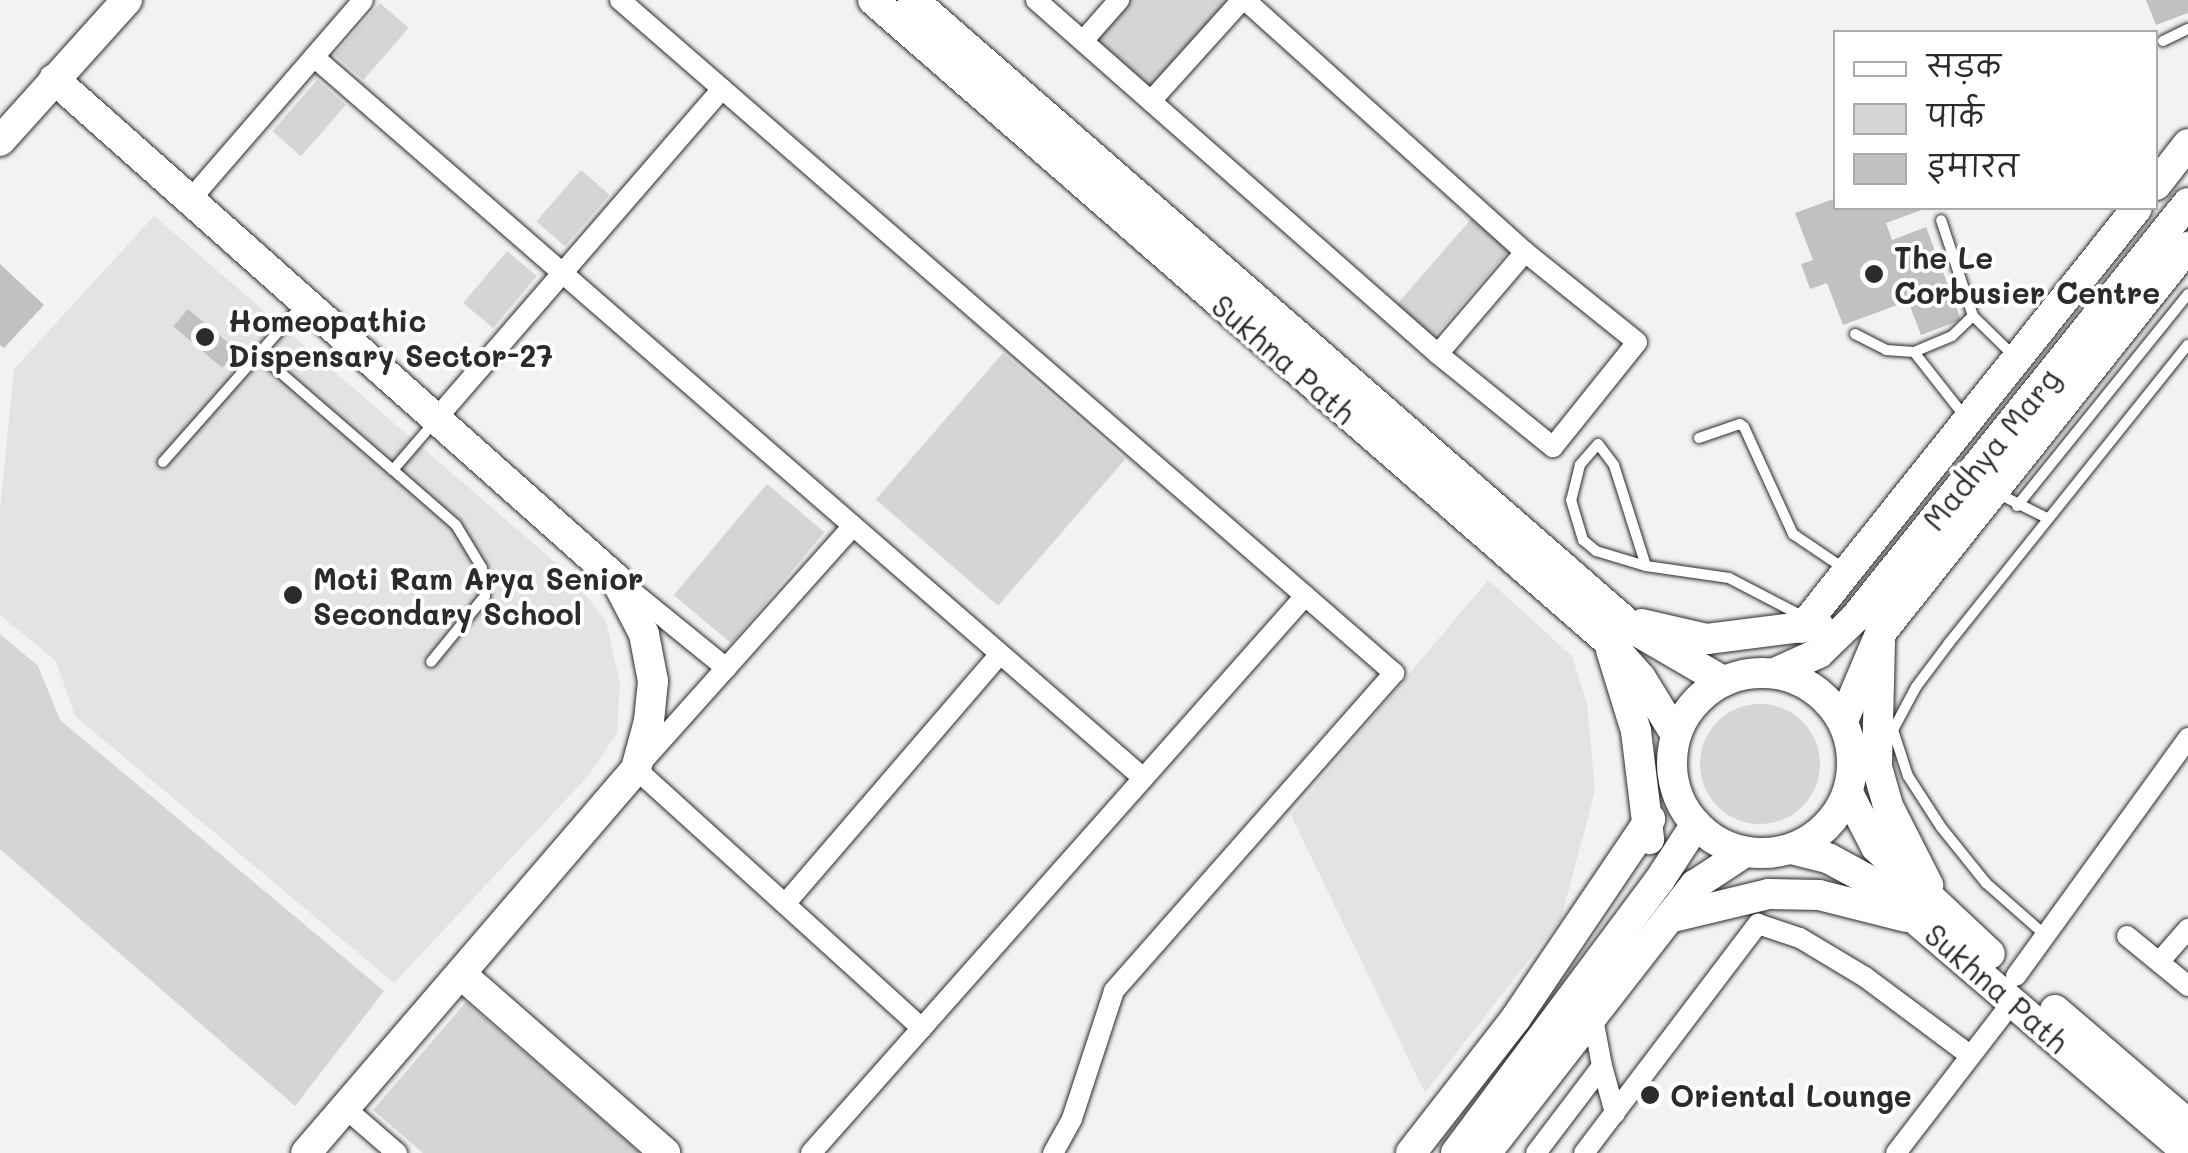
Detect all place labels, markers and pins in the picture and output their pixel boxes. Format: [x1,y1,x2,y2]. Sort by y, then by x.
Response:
place label: The Le Corbusier Centre [1894,239,2160,310]
marker: The Le Corbusier Centre [1863,263,1885,285]
place label: Homeopathic Dispensary Sector-27 [228,302,553,372]
marker: Homeopathic Dispensary Sector-27 [192,324,218,350]
place label: Moti Ram Arya Senior Secondary School [313,560,643,630]
marker: Moti Ram Arya Senior Secondary School [282,584,304,606]
place label: Oriental Lounge [1670,1077,1912,1113]
marker: Oriental Lounge [1639,1084,1661,1106]

